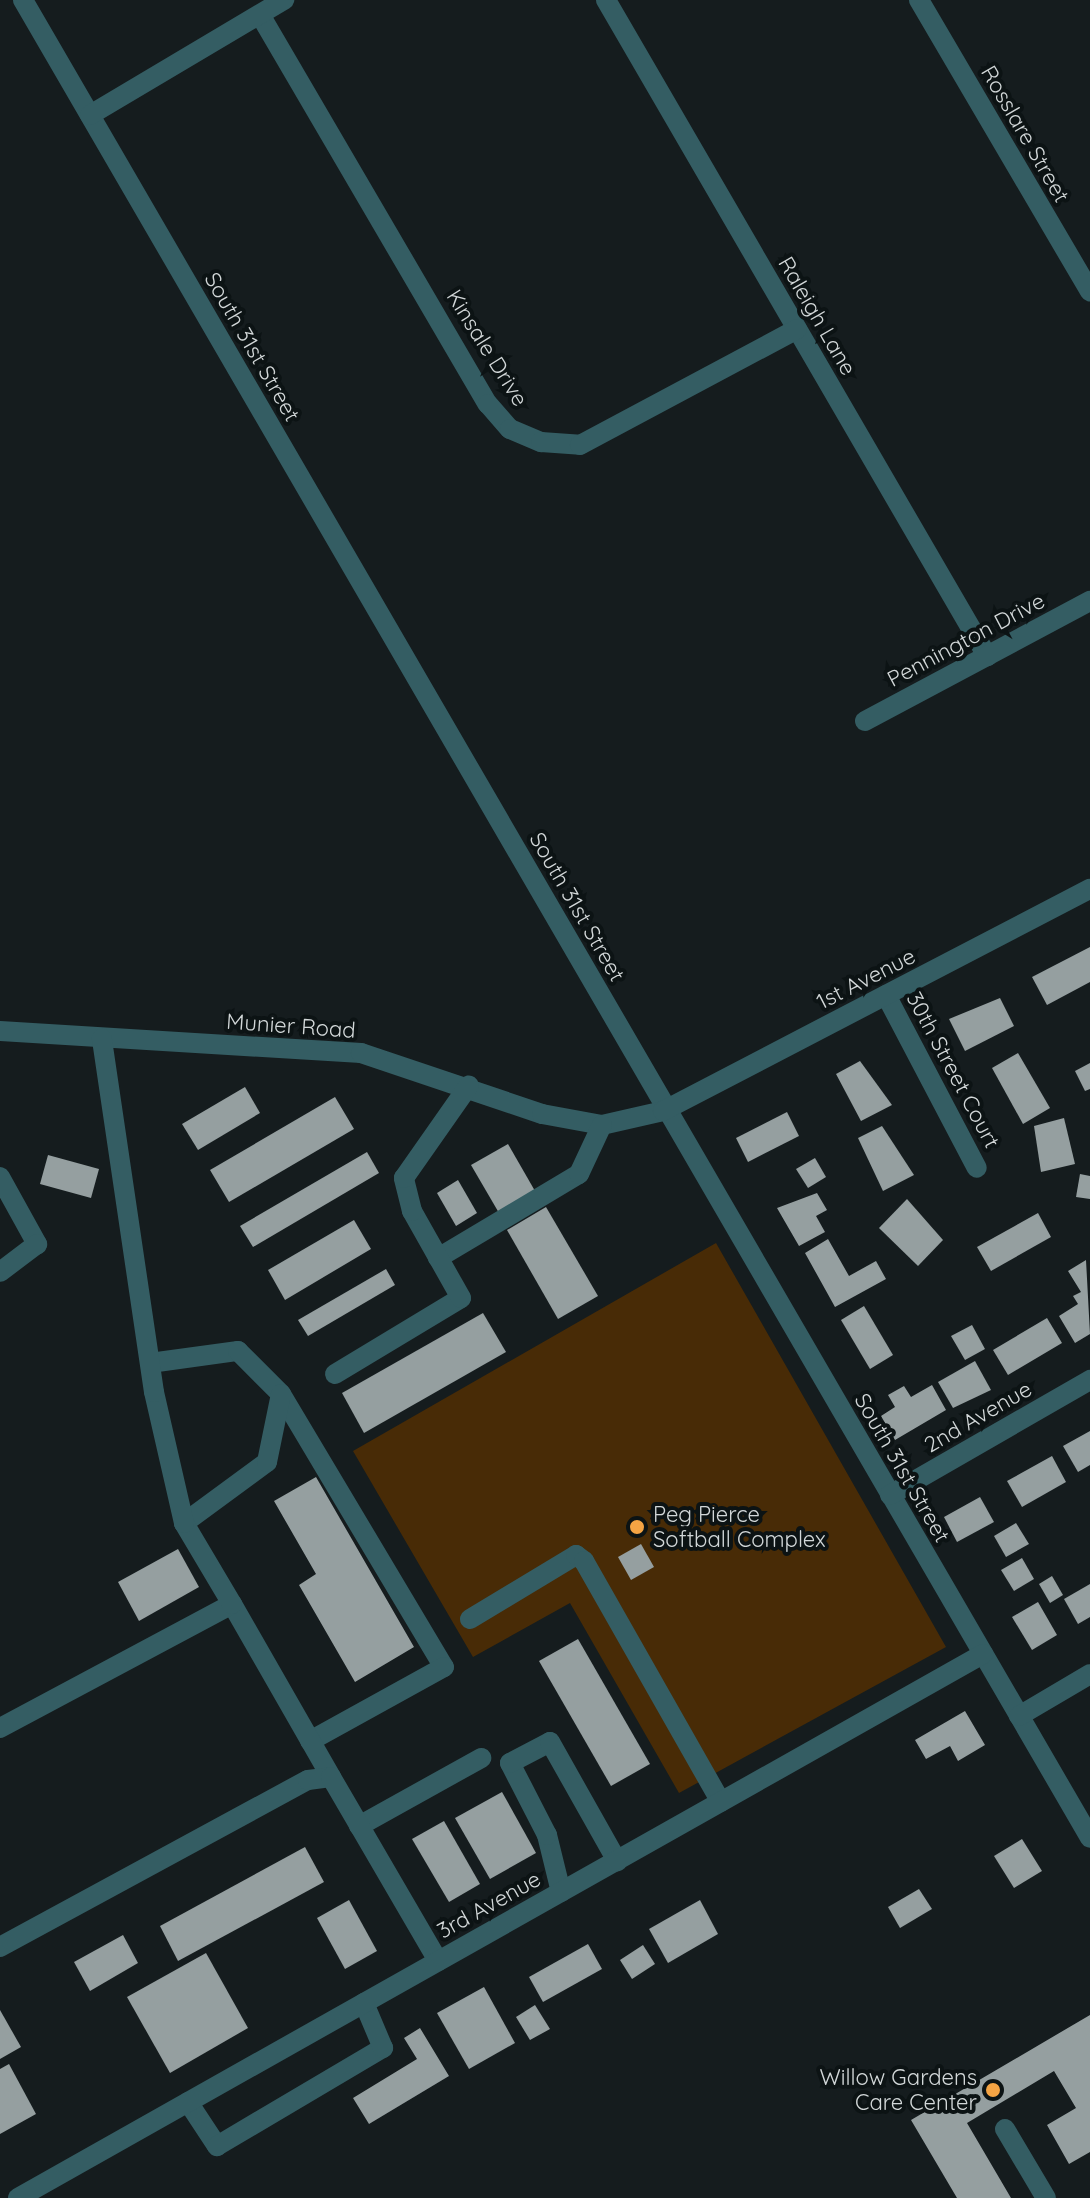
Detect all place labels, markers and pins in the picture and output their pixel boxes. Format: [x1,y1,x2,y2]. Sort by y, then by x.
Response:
place label: Peg Pierce Softball Complex [653,1501,826,1552]
marker: Peg Pierce Softball Complex [628,1518,646,1536]
place label: Willow Gardens Care Center [820,2064,977,2116]
marker: Willow Gardens Care Center [984,2081,1002,2099]

